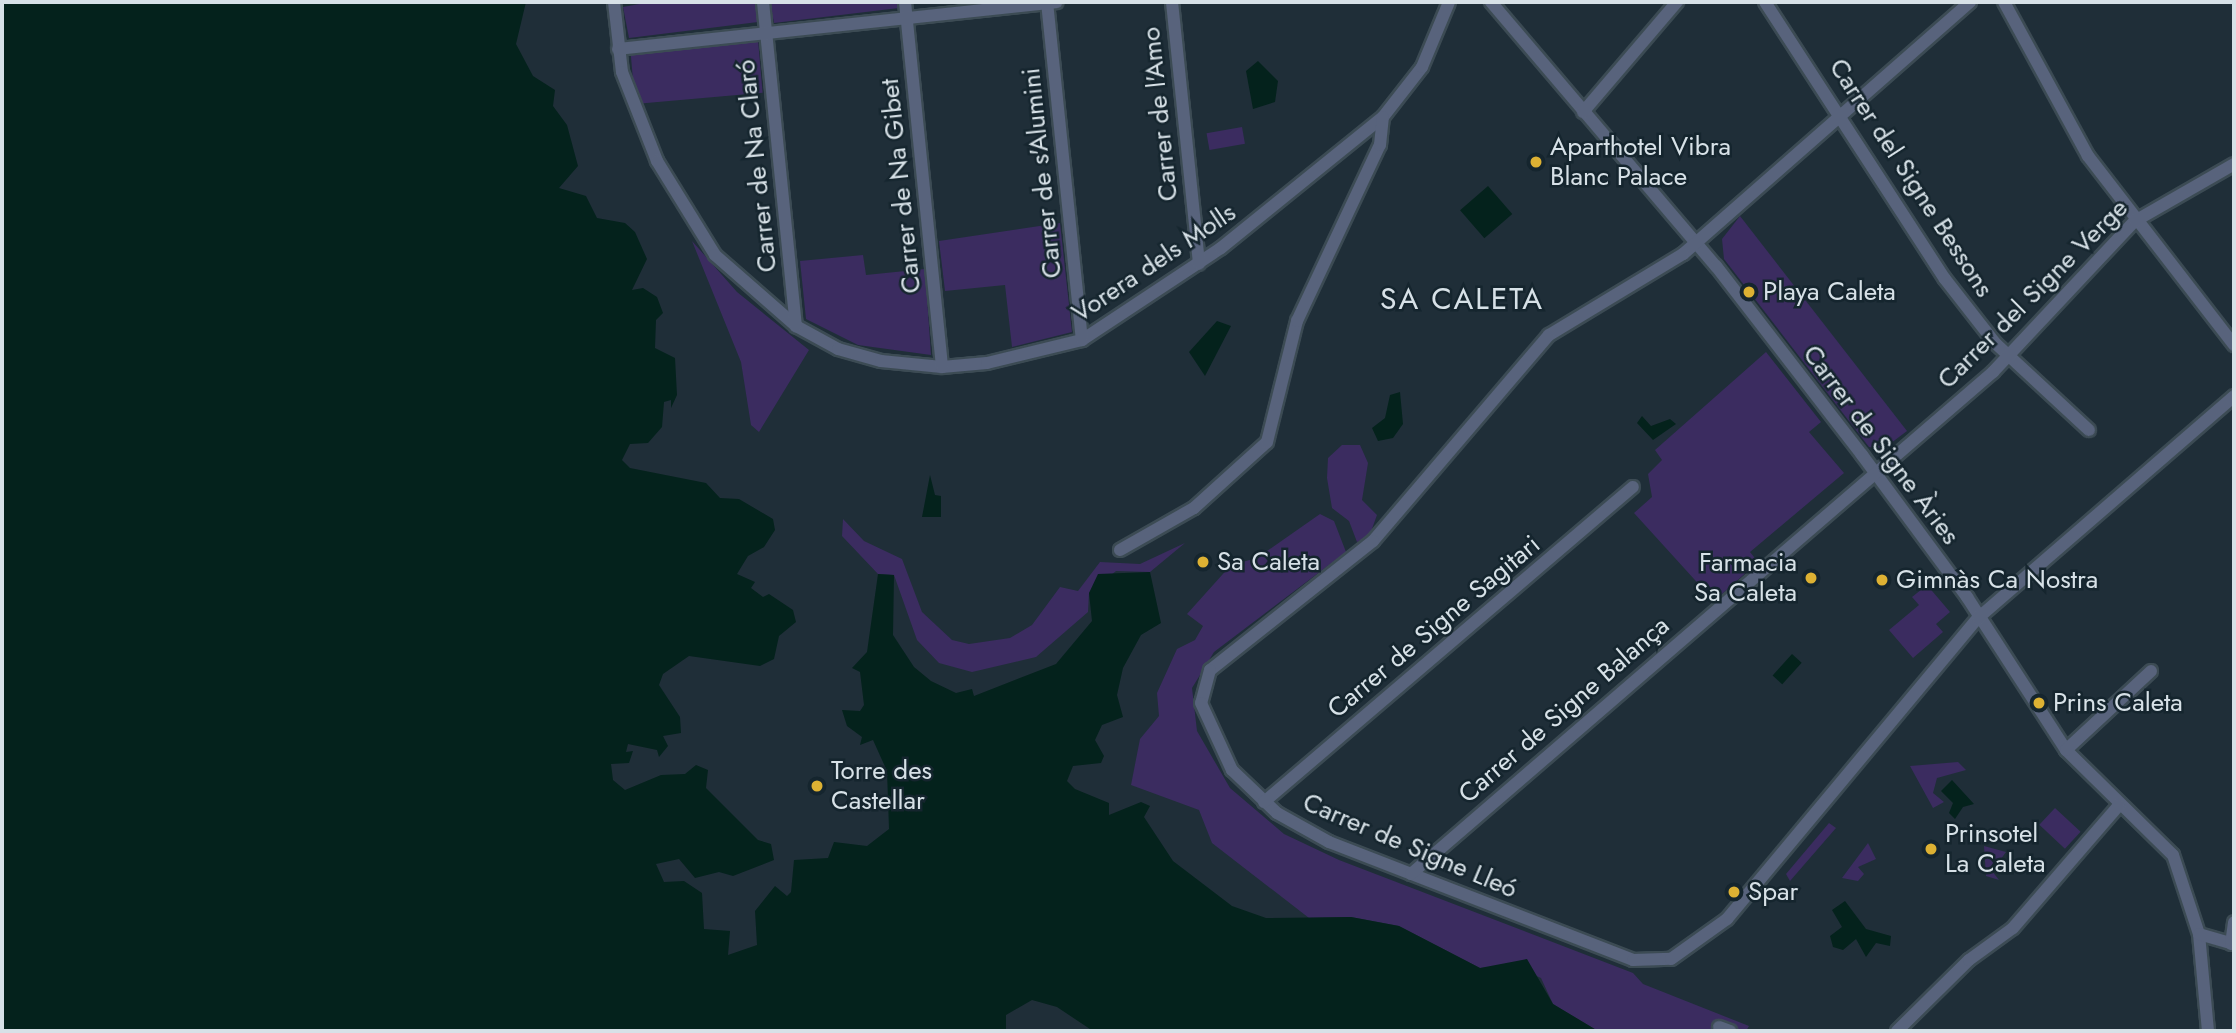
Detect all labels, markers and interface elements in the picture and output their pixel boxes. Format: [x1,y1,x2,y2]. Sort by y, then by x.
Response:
street label: Carrer de l'Amo [1135,25,1185,203]
street label: Carrer del Signe Bessons [1822,53,2000,303]
street label: Carrer de Na Claró [730,58,784,274]
street label: Carrer de s'Alumini [1015,66,1069,280]
street label: Carrer de Na Gibet [874,77,928,295]
place label: Aparthotel Vibra Blanc Palace [1550,131,1731,192]
marker: Aparthotel Vibra Blanc Palace [1528,154,1544,170]
street label: Carrer del Signe Verge [1932,193,2134,395]
street label: Vorera dels Molls [1066,197,1242,329]
place label: Playa Caleta [1763,276,1896,308]
district label: SA CALETA [1381,281,1543,317]
marker: Playa Caleta [1741,284,1757,300]
street label: Carrer de Signe Àries [1796,339,1966,551]
street label: Carrer de Signe Sagitari [1322,529,1546,725]
place label: Sa Caleta [1217,546,1320,578]
place label: Farmacia Sa Caleta [1694,547,1797,608]
marker: Sa Caleta [1195,554,1211,570]
place label: Gimnàs Ca Nostra [1896,564,2098,596]
marker: Farmacia Sa Caleta [1803,570,1819,586]
marker: Gimnàs Ca Nostra [1874,572,1890,588]
street label: Carrer de Signe Balança [1452,610,1676,810]
place label: Prins Caleta [2053,687,2183,719]
marker: Prins Caleta [2031,695,2047,711]
place label: Torre des Castellar [831,755,932,816]
marker: Torre des Castellar [809,778,825,794]
street label: Carrer de Signe Lleó [1298,787,1522,905]
place label: Prinsotel La Caleta [1945,818,2045,880]
marker: Prinsotel La Caleta [1923,841,1939,857]
place label: Spar [1748,876,1798,908]
marker: Spar [1726,884,1742,900]

